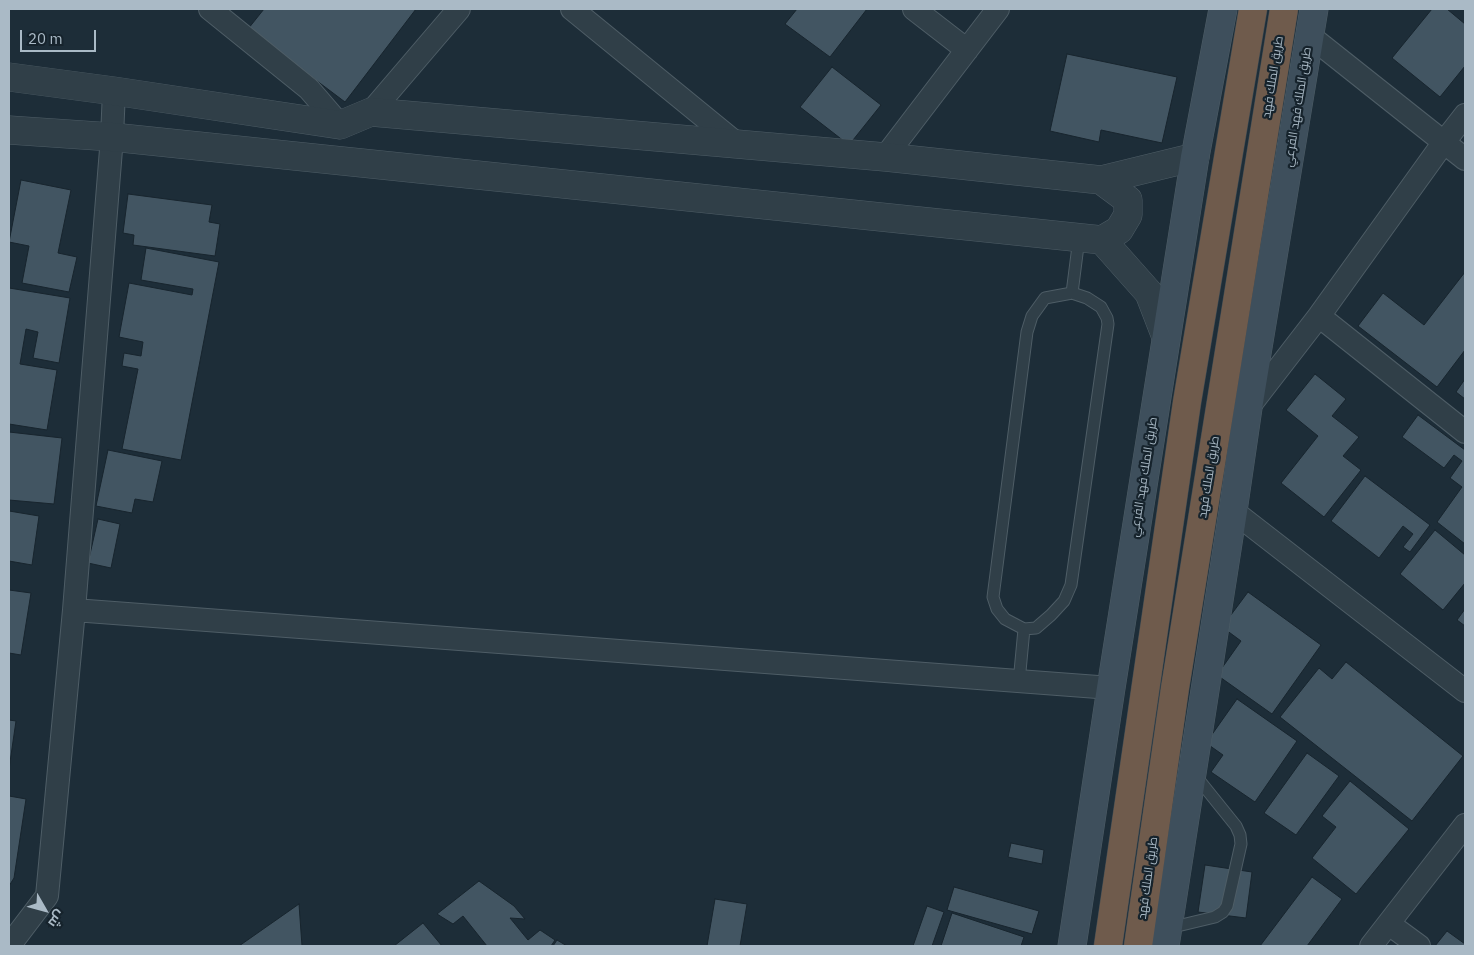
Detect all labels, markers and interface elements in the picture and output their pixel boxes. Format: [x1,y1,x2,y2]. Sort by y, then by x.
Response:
scale bar [22,20,99,52]
text: 20 m [28,29,63,48]
street label: طريق الملك فهد [1259,35,1287,119]
street label: طريق الملك فهد الفرعي [1281,46,1315,168]
street label: طريق الملك فهد الفرعي [1127,416,1161,538]
street label: طريق الملك فهد [1195,435,1223,519]
street label: طريق الملك فهد [1135,836,1161,920]
north arrow [20,885,70,935]
text: ش [44,907,69,932]

